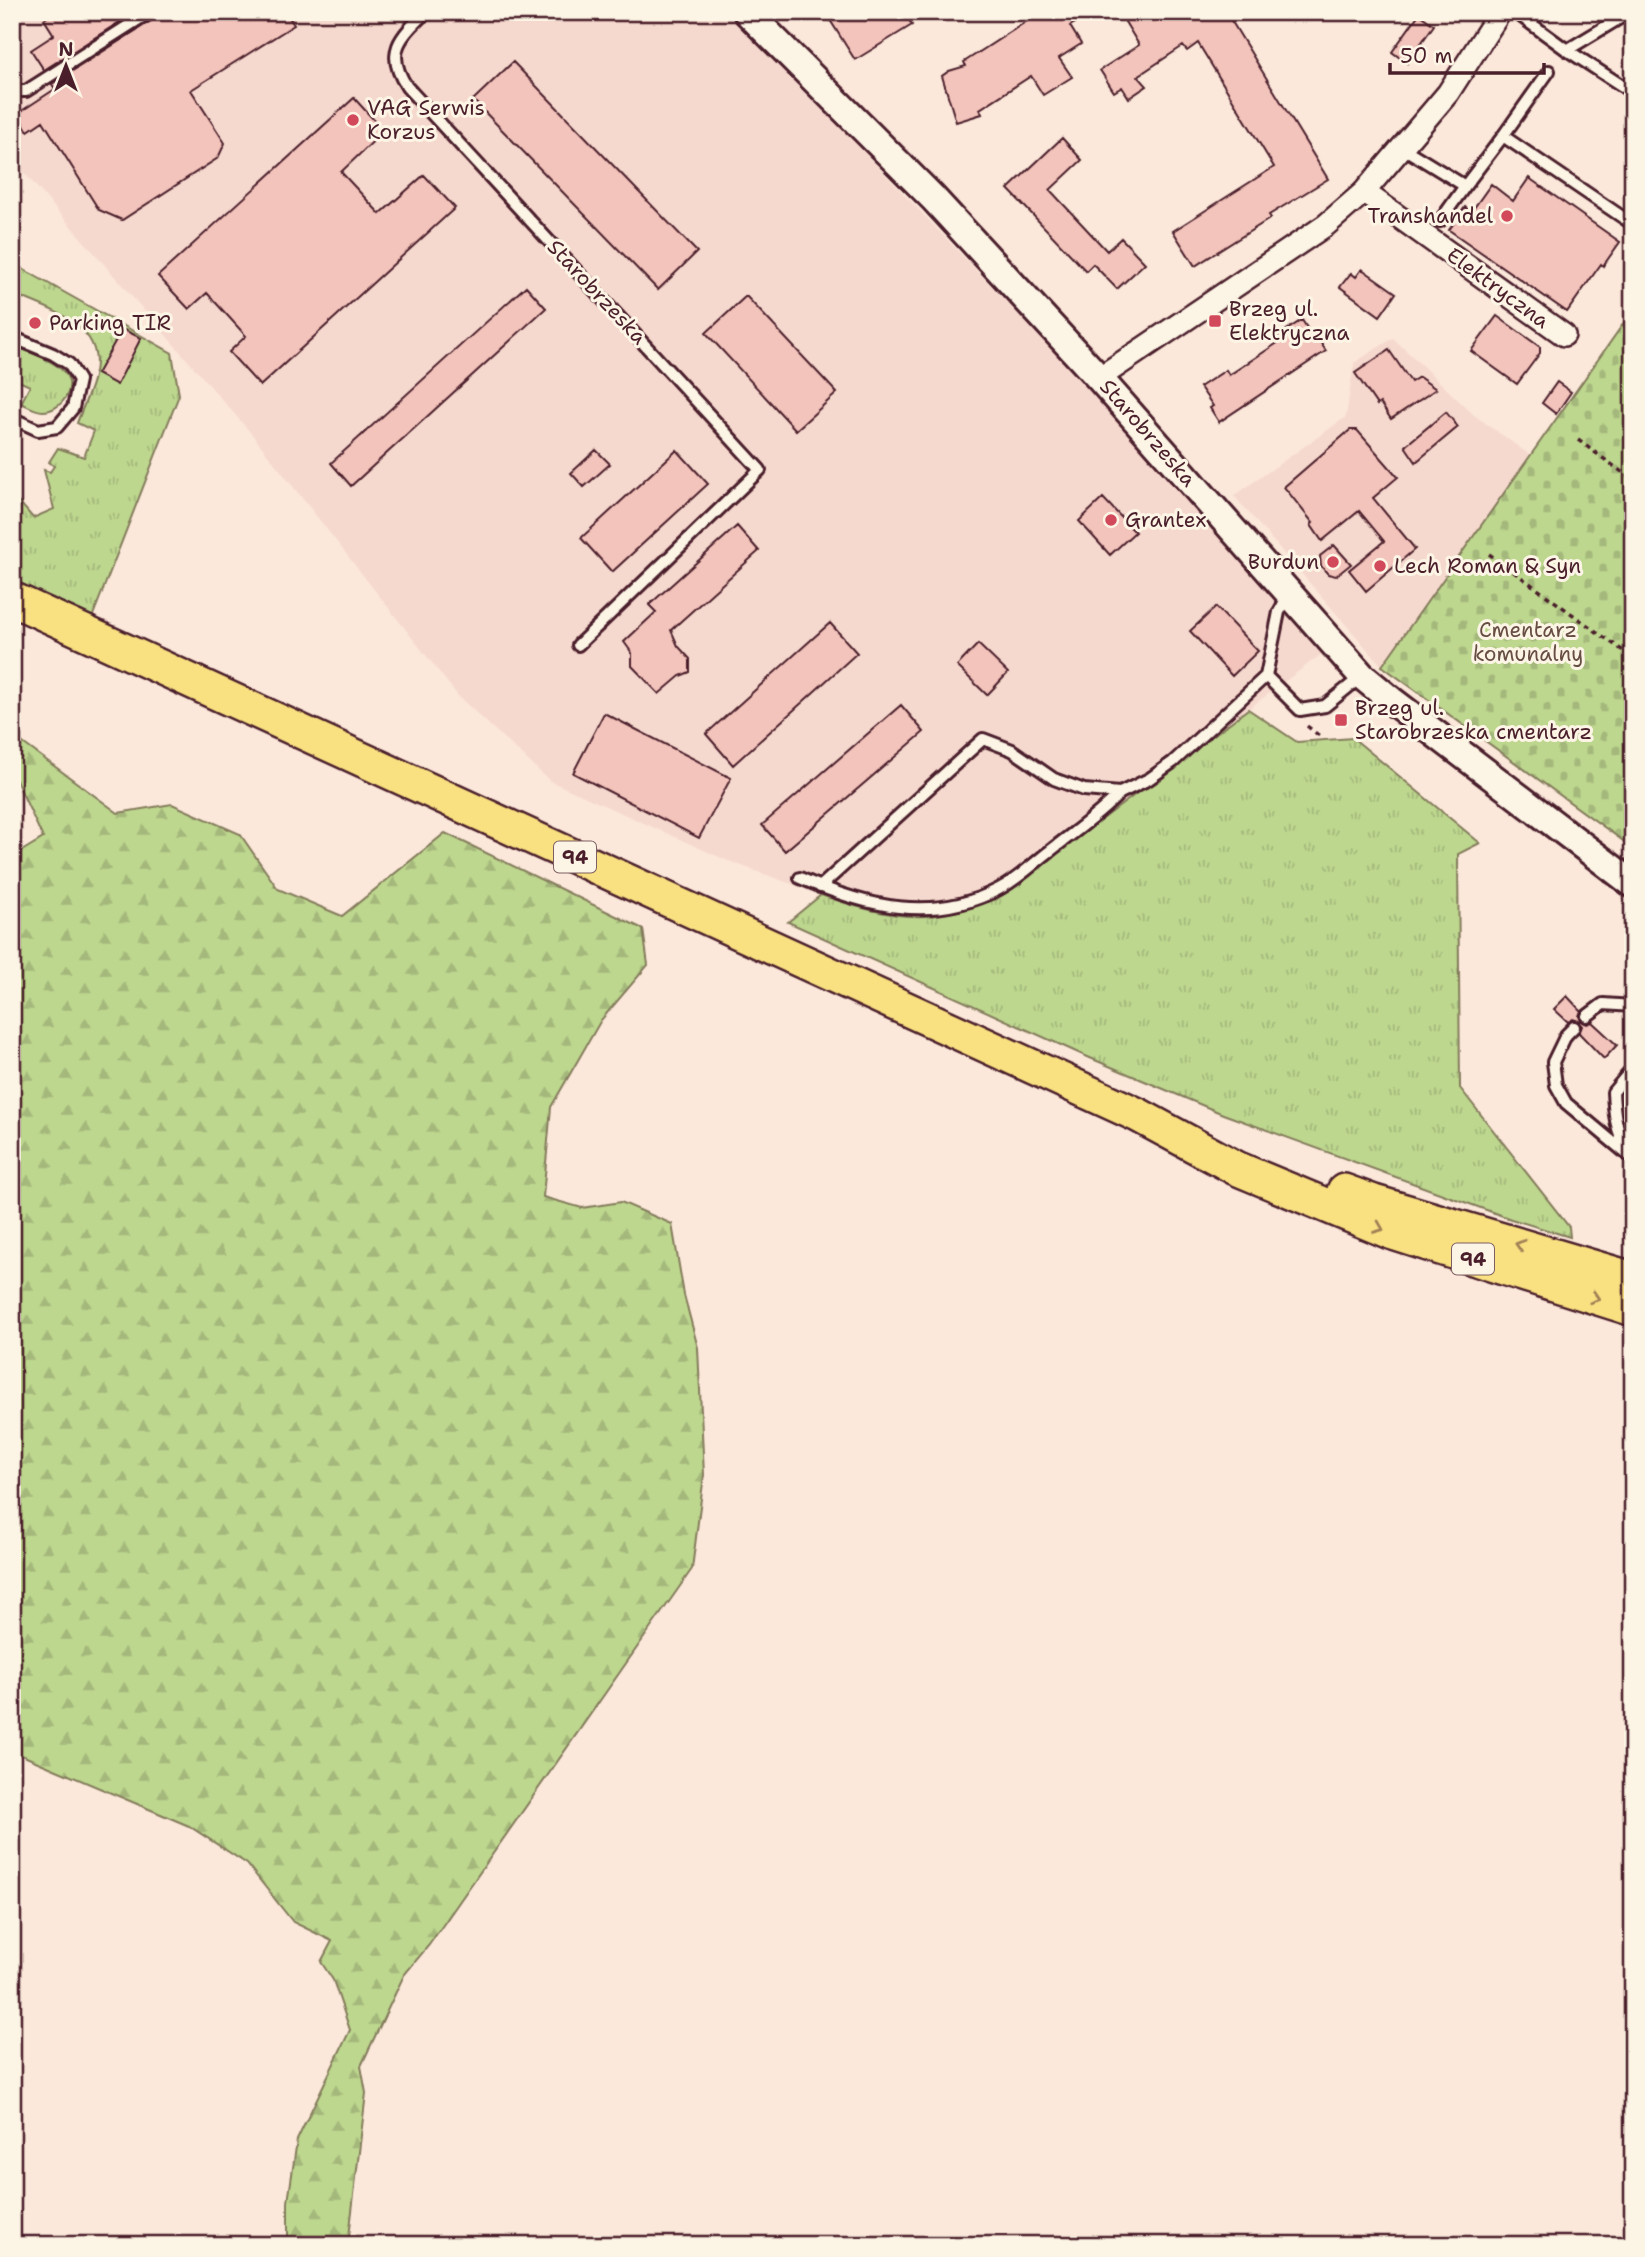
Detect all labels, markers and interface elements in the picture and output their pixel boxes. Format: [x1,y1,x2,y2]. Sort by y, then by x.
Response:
north arrow [32,32,102,102]
scale bar [1390,32,1544,76]
text: N [58,37,74,62]
text: 50 m [1400,42,1453,70]
place label: VAG Serwis Korzus [367,94,485,146]
marker: VAG Serwis Korzus [345,112,361,128]
place label: Transhandel [1368,202,1494,230]
marker: Transhandel [1499,208,1515,224]
street label: Starobrzeska [541,233,653,351]
street label: Elektryczna [1441,241,1555,335]
place label: Brzeg ul. Elektryczna [1229,295,1350,347]
place label: Parking TIR [49,309,171,337]
marker: Brzeg ul. Elektryczna [1207,313,1223,329]
marker: Parking TIR [27,315,43,331]
street label: Starobrzeska [1094,373,1202,493]
place label: Grantex [1125,506,1207,534]
marker: Grantex [1103,512,1119,528]
place label: Burdun [1248,548,1319,576]
place label: Lech Roman & Syn [1394,552,1581,580]
marker: Burdun [1325,554,1341,570]
marker: Lech Roman & Syn [1372,558,1388,574]
park label: Cmentarz komunalny [1473,616,1583,668]
place label: Brzeg ul. Starobrzeska cmentarz [1355,694,1592,746]
marker: Brzeg ul. Starobrzeska cmentarz [1333,712,1349,728]
road number: 94 [554,842,596,872]
one-way arrow [1372,1219,1384,1233]
one-way arrow [1515,1239,1527,1254]
road number: 94 [1452,1244,1494,1274]
one-way arrow [1588,1290,1600,1304]

